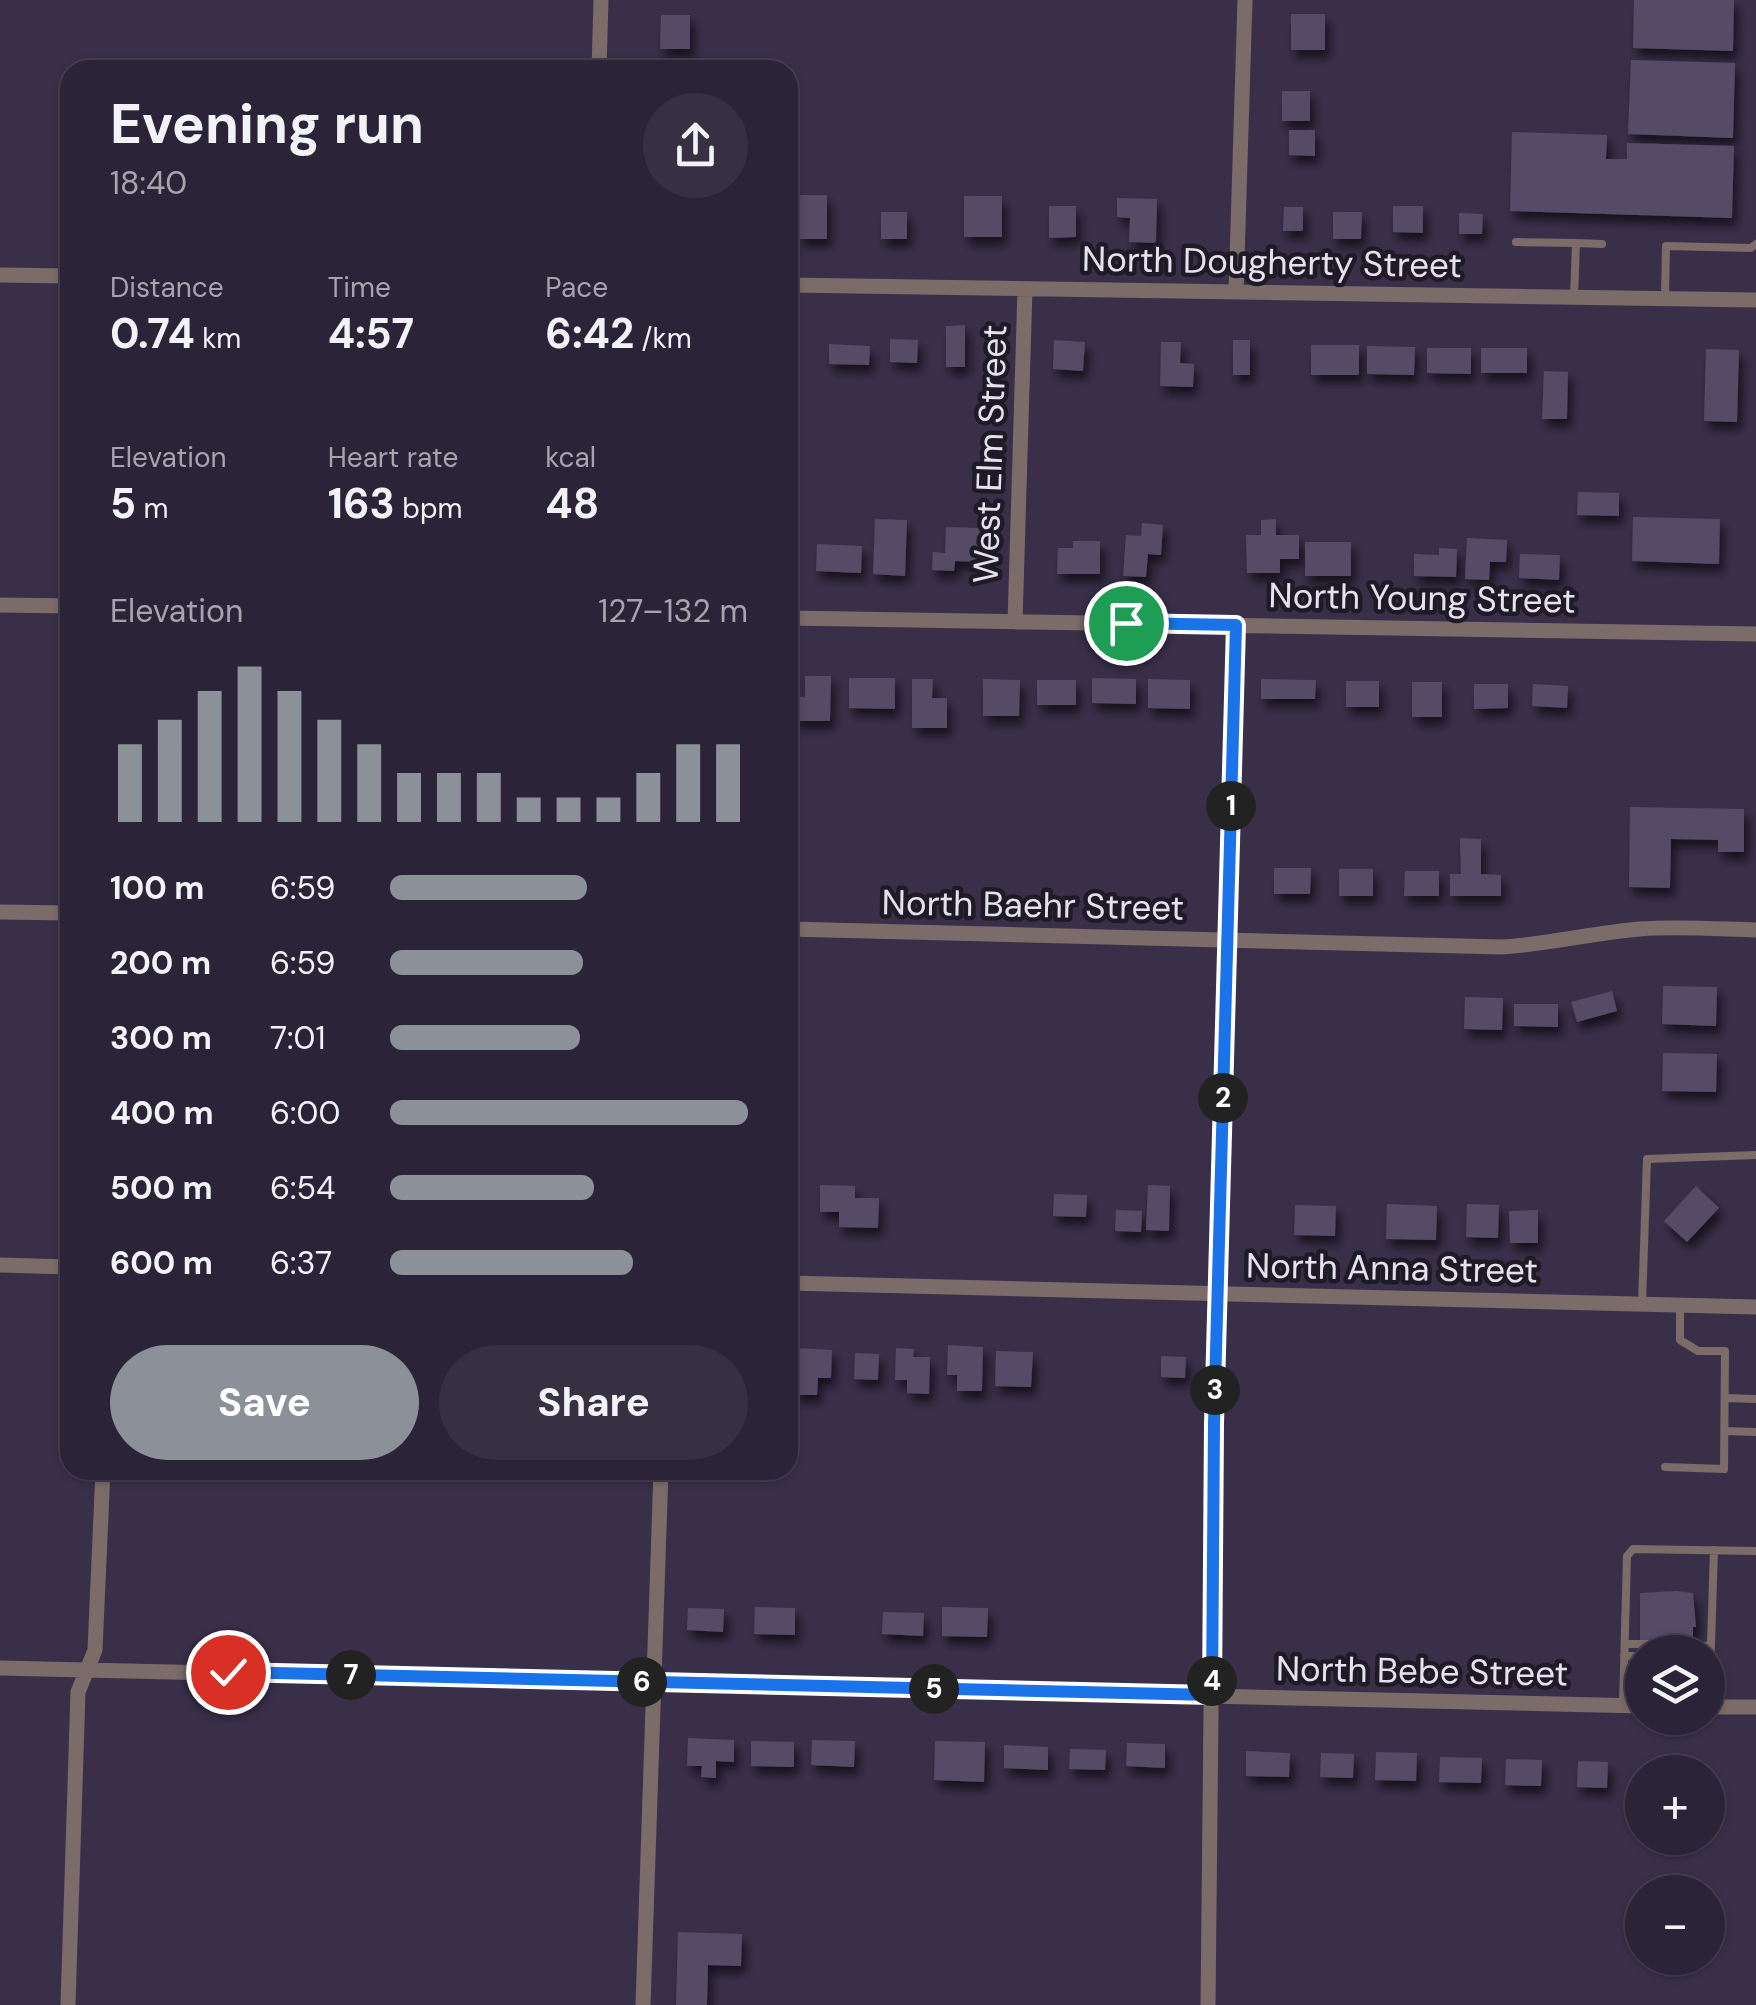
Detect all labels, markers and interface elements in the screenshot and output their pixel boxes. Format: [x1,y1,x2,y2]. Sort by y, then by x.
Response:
text: Evening run [110,88,424,160]
button: share [643,93,748,198]
text: 18:40 [110,162,187,204]
street label: North Dougherty Street [1082,236,1462,288]
text: Distance [110,269,224,306]
text: Time [328,269,391,306]
text: Pace [545,269,608,306]
text: 0.74 [110,306,195,361]
text: 4:57 [328,306,414,361]
text: 6:42 [545,306,634,361]
text: km [195,320,241,357]
text: /km [634,320,692,357]
street label: West Elm Street [962,324,1018,584]
text: Elevation [110,439,227,476]
text: Heart rate [328,439,458,476]
text: kcal [545,439,596,476]
text: 5 [110,476,136,531]
text: 163 [328,476,395,531]
text: 48 [545,476,599,531]
text: m [136,490,169,527]
text: bpm [395,490,462,527]
street label: North Young Street [1268,572,1576,624]
pin [1084,581,1169,666]
text: Elevation [110,590,243,632]
text: 127–132 m [598,590,748,632]
icon: arrive [1099,596,1154,651]
pin: 1 [1206,781,1256,831]
text: 1 [1226,787,1236,824]
text: 100 m [110,867,204,909]
text: 6:59 [270,867,335,909]
street label: North Baehr Street [881,879,1185,931]
text: 200 m [110,942,211,984]
text: 6:59 [270,942,335,984]
text: 300 m [110,1017,212,1059]
text: 7:01 [270,1017,325,1059]
pin: 2 [1198,1073,1248,1123]
text: 2 [1215,1079,1231,1116]
text: 400 m [110,1092,214,1134]
text: 6:00 [270,1092,340,1134]
text: 500 m [110,1167,213,1209]
text: 6:54 [270,1167,336,1209]
text: 600 m [110,1242,213,1284]
text: 6:37 [270,1242,332,1284]
street label: North Anna Street [1246,1242,1538,1294]
button: Save [110,1345,419,1460]
button: Share [439,1345,748,1460]
pin: 3 [1190,1365,1240,1415]
text: 3 [1207,1371,1223,1408]
pin [186,1630,271,1715]
map controls [1625,1635,1725,1975]
button: layers [1625,1635,1725,1735]
icon: check [201,1645,256,1700]
street label: North Bebe Street [1275,1645,1569,1697]
pin: 7 [326,1650,376,1700]
text: 7 [343,1656,359,1693]
pin: 4 [1187,1656,1237,1706]
pin: 6 [617,1657,667,1707]
text: 4 [1203,1662,1221,1699]
text: 6 [633,1663,651,1700]
pin: 5 [909,1664,959,1714]
text: 5 [925,1670,943,1707]
button: + [1625,1755,1725,1855]
button: − [1625,1875,1725,1975]

